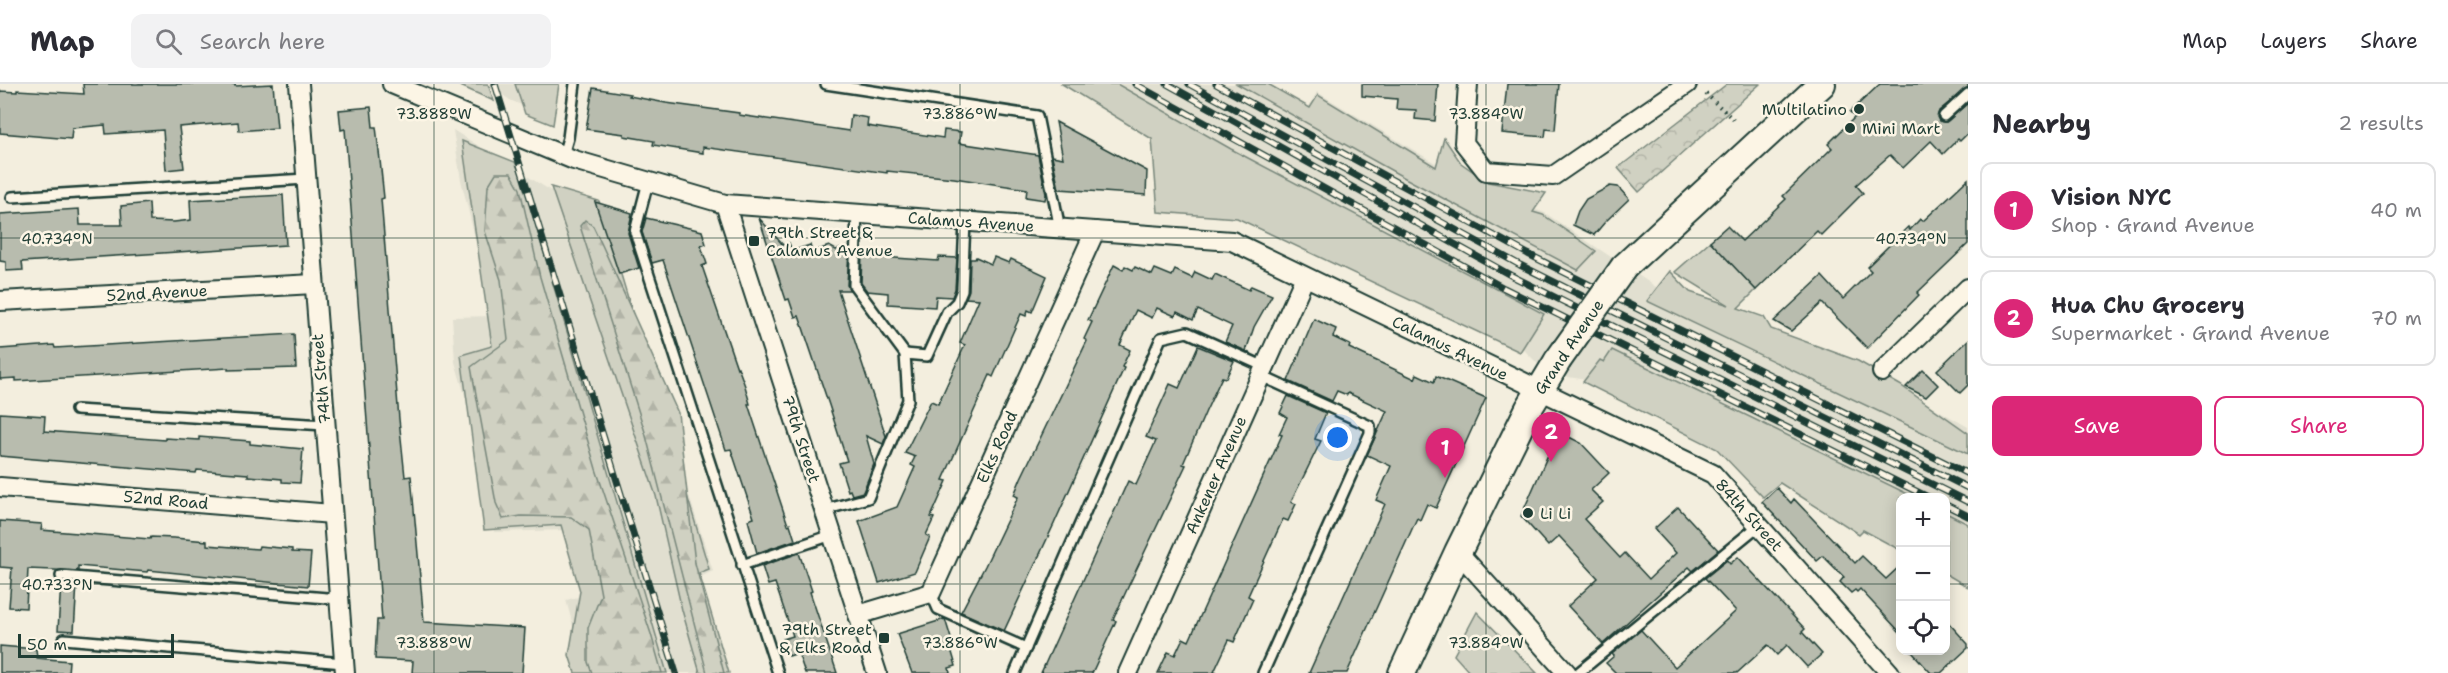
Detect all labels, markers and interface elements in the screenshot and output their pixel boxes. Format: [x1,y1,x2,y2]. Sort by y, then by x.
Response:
search box [131,14,551,68]
text: Map [30,22,95,60]
icon: search [152,25,185,58]
text: Search here [200,27,325,56]
text: Map [2182,27,2227,55]
text: Layers [2260,27,2327,55]
text: Share [2360,27,2418,55]
place label: Multilatino [1762,99,1847,120]
marker: Multilatino [1852,102,1866,116]
text: 73.888°W [396,104,472,124]
text: 73.886°W [922,104,998,124]
text: 73.884°W [1448,104,1524,124]
text: Nearby [1992,106,2091,141]
text: 2 results [2338,110,2424,136]
place label: Mini Mart [1862,118,1940,139]
marker: Mini Mart [1843,121,1857,135]
text: Vision NYC [2051,183,2171,212]
text: 1 [2009,197,2018,223]
text: 40 m [2370,197,2422,223]
street label: Calamus Avenue [907,207,1035,237]
text: Shop · Grand Avenue [2051,212,2255,238]
place label: 79th Street & Calamus Avenue [766,222,893,261]
text: 40.734°N [21,229,93,249]
text: 40.734°N [1875,229,1947,249]
marker: 79th Street & Calamus Avenue [747,234,761,248]
street label: 52nd Avenue [106,280,208,306]
text: Hua Chu Grocery [2051,291,2245,320]
street label: Grand Avenue [1529,295,1609,399]
text: 2 [2007,305,2021,331]
text: 70 m [2370,305,2422,331]
street label: Calamus Avenue [1388,311,1512,385]
text: Supermarket · Grand Avenue [2051,320,2330,346]
street label: 74th Street [307,333,335,425]
street label: 79th Street [777,393,825,485]
button: Save [1992,396,2202,456]
button: Share [2214,396,2424,456]
street label: Elks Road [972,407,1022,487]
pin: 2 [1532,412,1570,462]
street label: Ankener Avenue [1181,413,1251,537]
your location [1323,423,1352,452]
pin: 1 [1426,428,1464,478]
street label: 84th Street [1711,474,1787,556]
street label: 52nd Road [123,486,209,514]
map controls [1896,493,1950,655]
button: + [1896,493,1950,547]
place label: Li Li [1540,503,1571,524]
marker: Li Li [1521,506,1535,520]
button: − [1896,547,1950,601]
text: 40.733°N [21,575,93,595]
button: locate [1896,601,1950,655]
place label: 79th Street & Elks Road [779,619,872,658]
scale bar [18,631,174,658]
marker: 79th Street & Elks Road [877,631,891,645]
text: 73.888°W [396,633,472,653]
text: 73.886°W [922,633,998,653]
text: 73.884°W [1448,633,1524,653]
text: 50 m [27,634,67,655]

